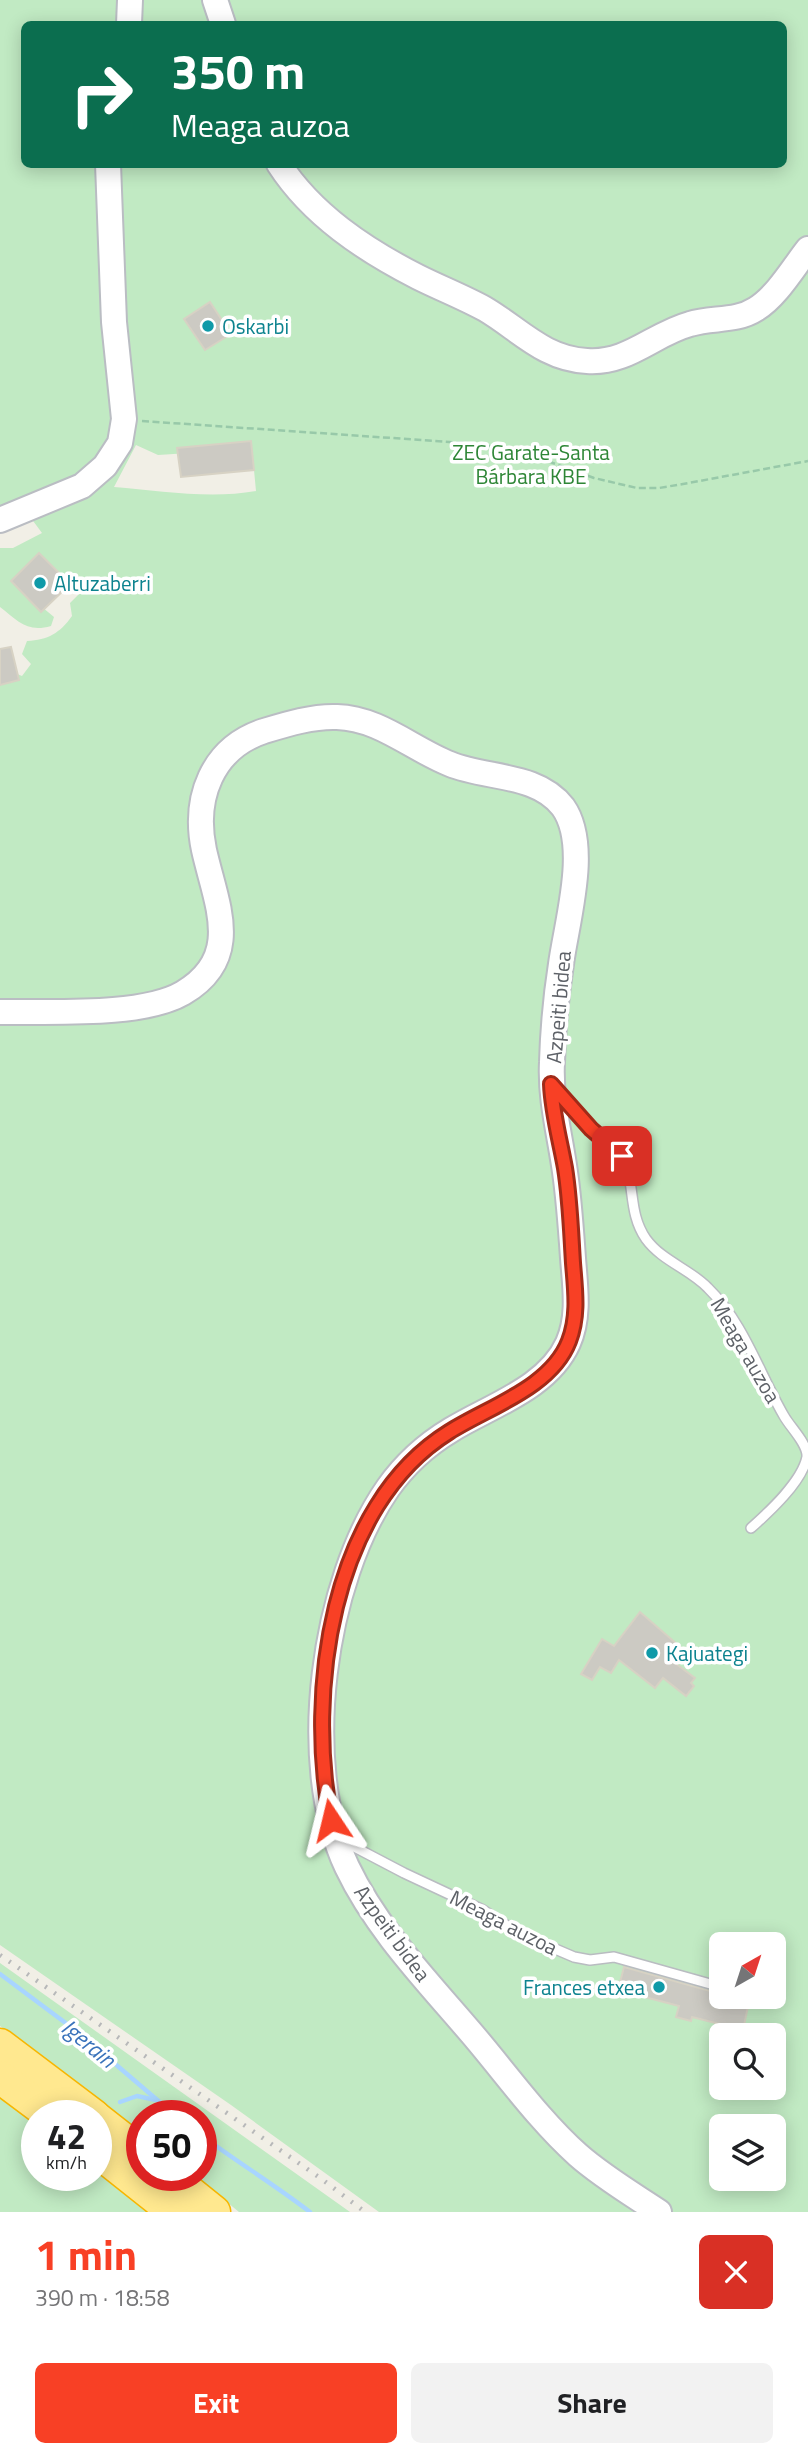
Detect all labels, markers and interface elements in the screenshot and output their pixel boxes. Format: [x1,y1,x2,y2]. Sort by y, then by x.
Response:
text: 350 m [171,33,305,108]
icon: right [56,49,147,140]
text: Meaga auzoa [171,101,350,149]
place label: Oskarbi [222,310,289,342]
marker: Oskarbi [200,318,216,334]
park label: ZEC Garate-Santa Bárbara KBE [452,436,610,492]
place label: Altuzaberri [54,567,151,599]
marker: Altuzaberri [32,575,48,591]
street label: Azpeiti bidea [537,949,579,1065]
pin [592,1126,652,1186]
icon: arrive [603,1137,641,1175]
street label: Meaga auzoa [703,1291,789,1409]
place label: Kajuategi [666,1637,748,1669]
marker: Kajuategi [644,1645,660,1661]
position arrow [294,1783,368,1857]
street label: Azpeiti bidea [347,1878,439,1988]
street label: Meaga auzoa [444,1881,564,1963]
north arrow [709,1932,786,2009]
map controls [709,1932,786,2191]
place label: Frances etxea [523,1971,645,2003]
marker: Frances etxea [651,1979,667,1995]
water label: Igerain [54,2010,124,2076]
button: search [709,2023,786,2100]
speed limit sign: 50 [126,2100,217,2191]
text: 42 [47,2109,86,2163]
button: layers [709,2114,786,2191]
text: km/h [46,2149,87,2176]
text: 1 min [35,2222,137,2286]
button: close [699,2235,773,2309]
text: 390 m · 18:58 [35,2280,170,2315]
button: Exit [35,2363,397,2443]
button: Share [411,2363,773,2443]

